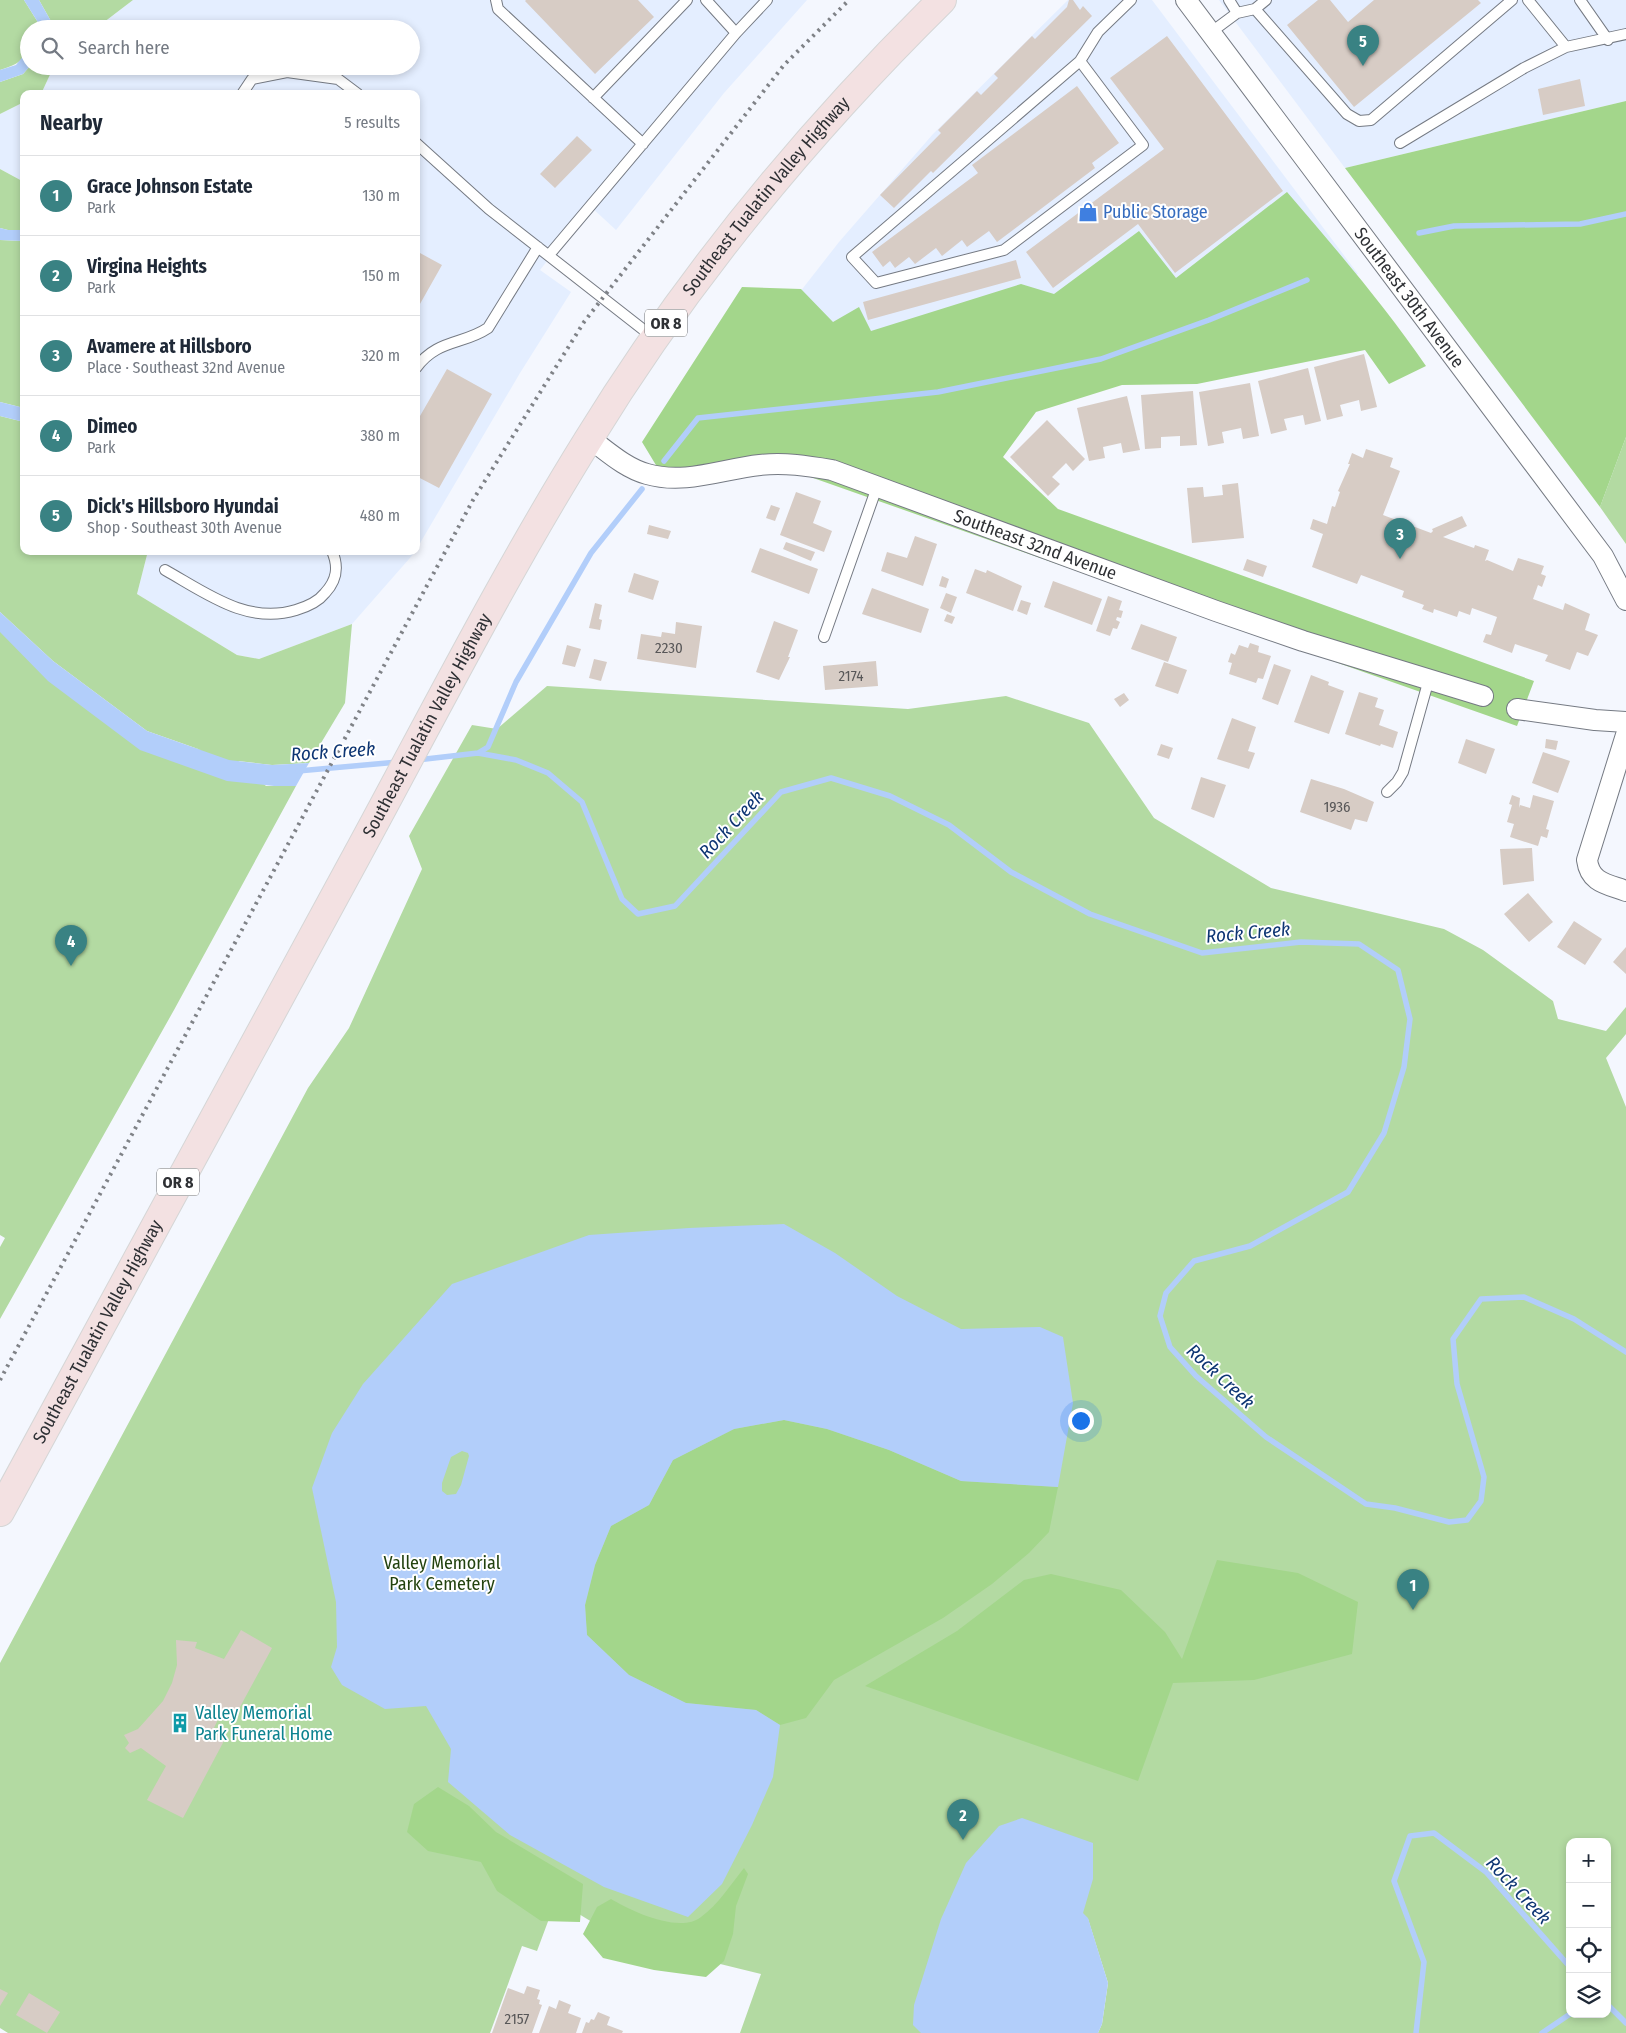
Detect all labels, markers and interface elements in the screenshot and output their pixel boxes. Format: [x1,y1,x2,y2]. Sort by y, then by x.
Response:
search box [20,20,420,75]
pin: 5 [1347,25,1379,66]
icon: search [38,34,66,62]
text: Search here [78,36,170,59]
street label: Southeast Tualatin Valley Highway [678,92,854,300]
text: Nearby [40,110,102,136]
text: 5 results [344,113,400,132]
text: Grace Johnson Estate [87,175,253,198]
text: 1 [53,186,59,205]
text: 130 m [362,186,400,205]
text: Park [87,198,115,217]
shop icon: Public Storage [1077,201,1099,223]
place label: Public Storage [1103,201,1208,223]
street label: Southeast 30th Avenue [1349,223,1469,372]
text: Virgina Heights [87,255,207,278]
text: 2 [52,266,60,285]
text: 150 m [362,266,400,285]
text: Park [87,278,115,297]
road number: OR 8 [645,309,687,336]
text: Avamere at Hillsboro [87,335,252,358]
text: 3 [52,346,60,365]
text: 320 m [361,346,400,365]
text: Place · Southeast 32nd Avenue [87,358,285,377]
text: Dimeo [87,415,138,438]
text: 4 [52,426,60,445]
text: 380 m [360,426,400,445]
text: Park [87,438,115,457]
text: Dick's Hillsboro Hyundai [87,495,279,518]
street label: Southeast 32nd Avenue [951,505,1120,585]
text: 5 [52,506,60,525]
text: 480 m [360,506,400,525]
text: Shop · Southeast 30th Avenue [87,518,282,537]
pin: 3 [1384,518,1416,559]
street label: Southeast Tualatin Valley Highway [358,610,496,841]
house number: 2230 [655,639,683,657]
house number: 2174 [839,667,863,685]
water label: Rock Creek [290,737,376,766]
water label: Rock Creek [694,786,769,863]
house number: 1936 [1323,798,1351,816]
water label: Rock Creek [1205,917,1291,948]
pin: 4 [55,925,87,966]
road number: OR 8 [157,1168,199,1196]
street label: Southeast Tualatin Valley Highway [28,1216,167,1447]
water label: Rock Creek [1182,1339,1259,1414]
your location [1068,1408,1094,1434]
park label: Valley Memorial Park Cemetery [384,1552,501,1595]
pin: 1 [1397,1569,1429,1610]
place label: Valley Memorial Park Funeral Home [195,1702,333,1745]
building icon: Valley Memorial Park Funeral Home [169,1712,191,1734]
pin: 2 [947,1799,979,1840]
map controls [1566,1838,1611,2018]
button: + [1566,1838,1611,1883]
water label: Rock Creek [1481,1852,1556,1929]
button: − [1566,1883,1611,1928]
button: locate [1566,1928,1611,1973]
button: layers [1566,1973,1611,2018]
house number: 2157 [505,2010,529,2028]

